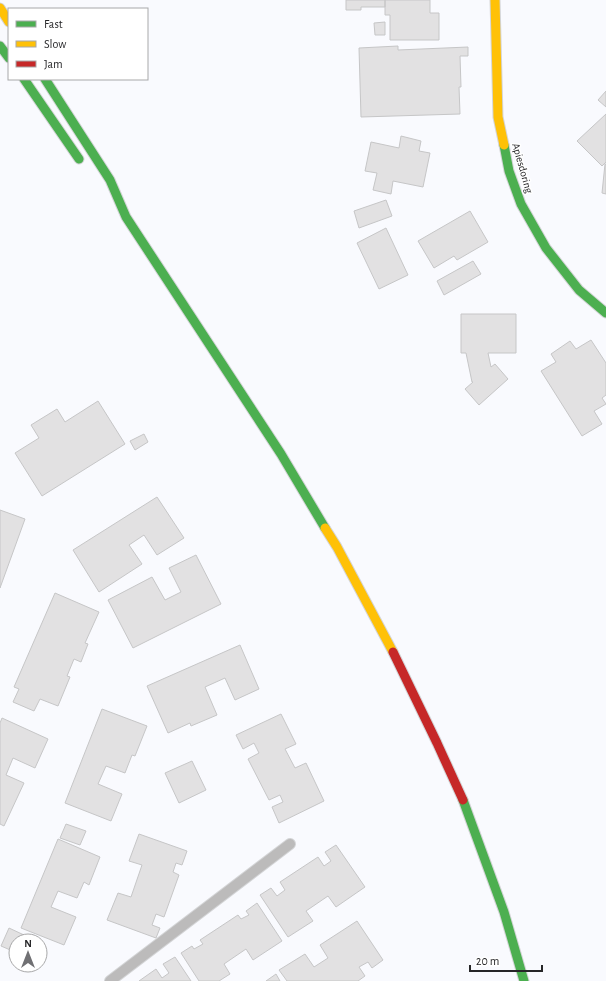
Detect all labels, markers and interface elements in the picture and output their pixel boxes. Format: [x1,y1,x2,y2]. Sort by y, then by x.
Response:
legend [8,8,148,80]
text: Fast [44,18,63,30]
text: Slow [44,38,66,50]
text: Jam [44,58,63,70]
street label: Apiesdoring [510,142,535,195]
north arrow [8,933,48,973]
text: N [24,938,32,949]
scale bar [470,947,542,973]
text: 20 m [476,955,499,967]

